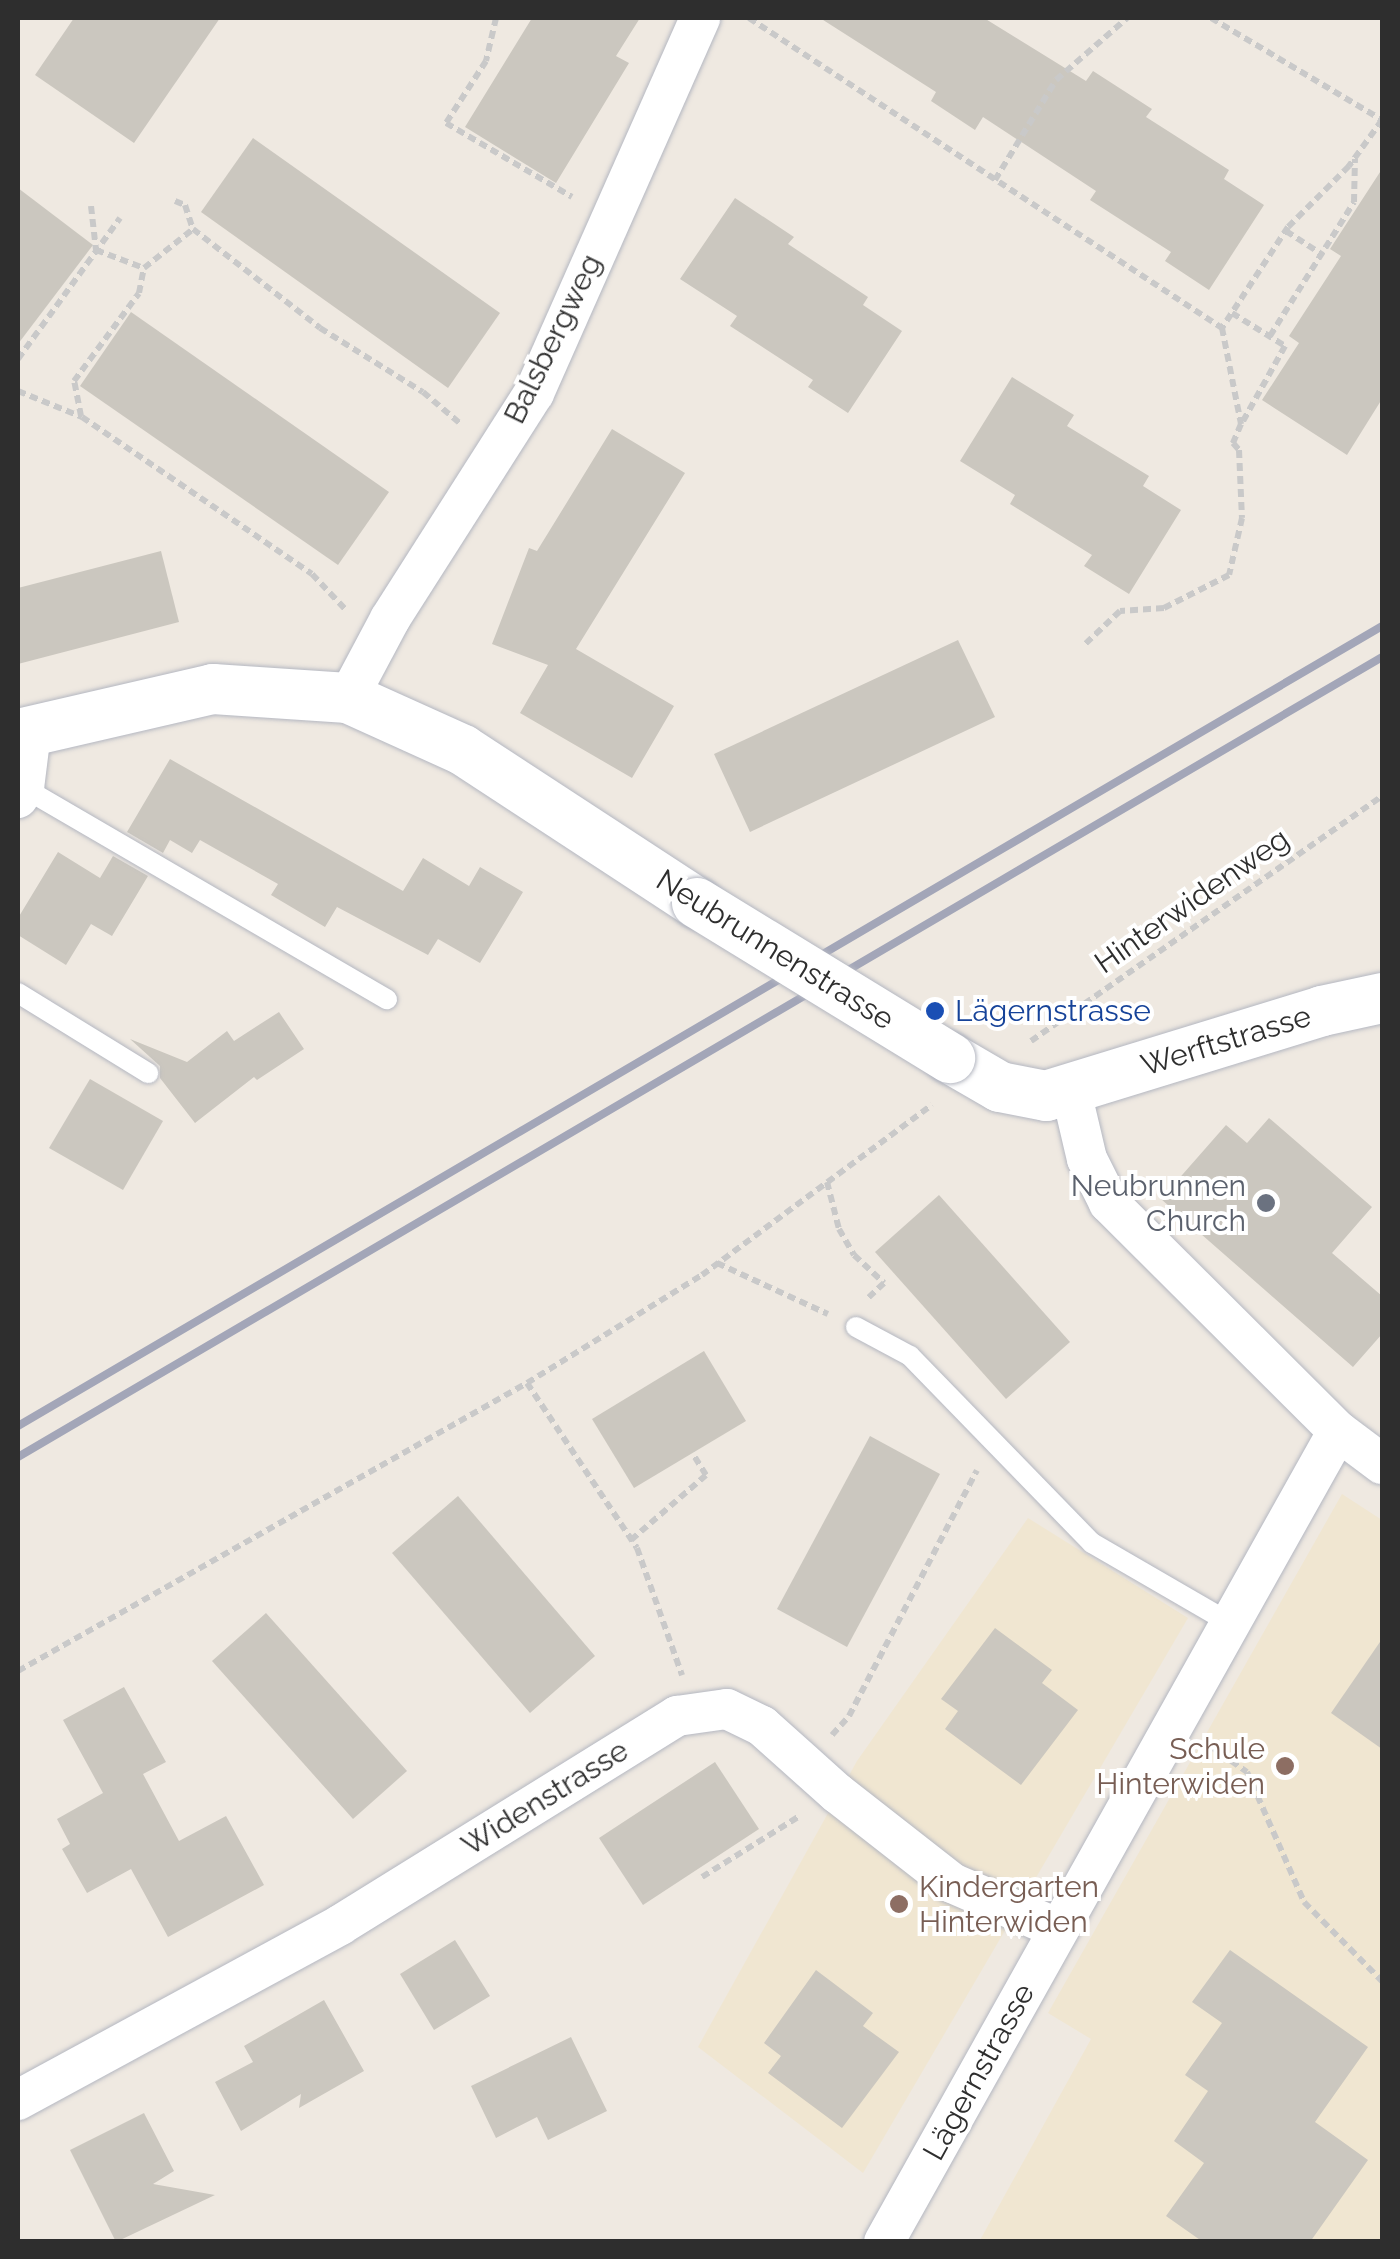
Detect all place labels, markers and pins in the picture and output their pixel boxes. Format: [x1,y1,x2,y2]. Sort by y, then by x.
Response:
place label: Lägernstrasse [955,993,1151,1029]
marker: Lägernstrasse [924,1000,946,1022]
place label: Neubrunnen Church [1071,1168,1246,1238]
marker: Neubrunnen Church [1255,1192,1277,1214]
place label: Schule Hinterwiden [1096,1731,1265,1802]
marker: Schule Hinterwiden [1274,1755,1296,1777]
place label: Kindergarten Hinterwiden [919,1869,1099,1940]
marker: Kindergarten Hinterwiden [888,1893,910,1915]

